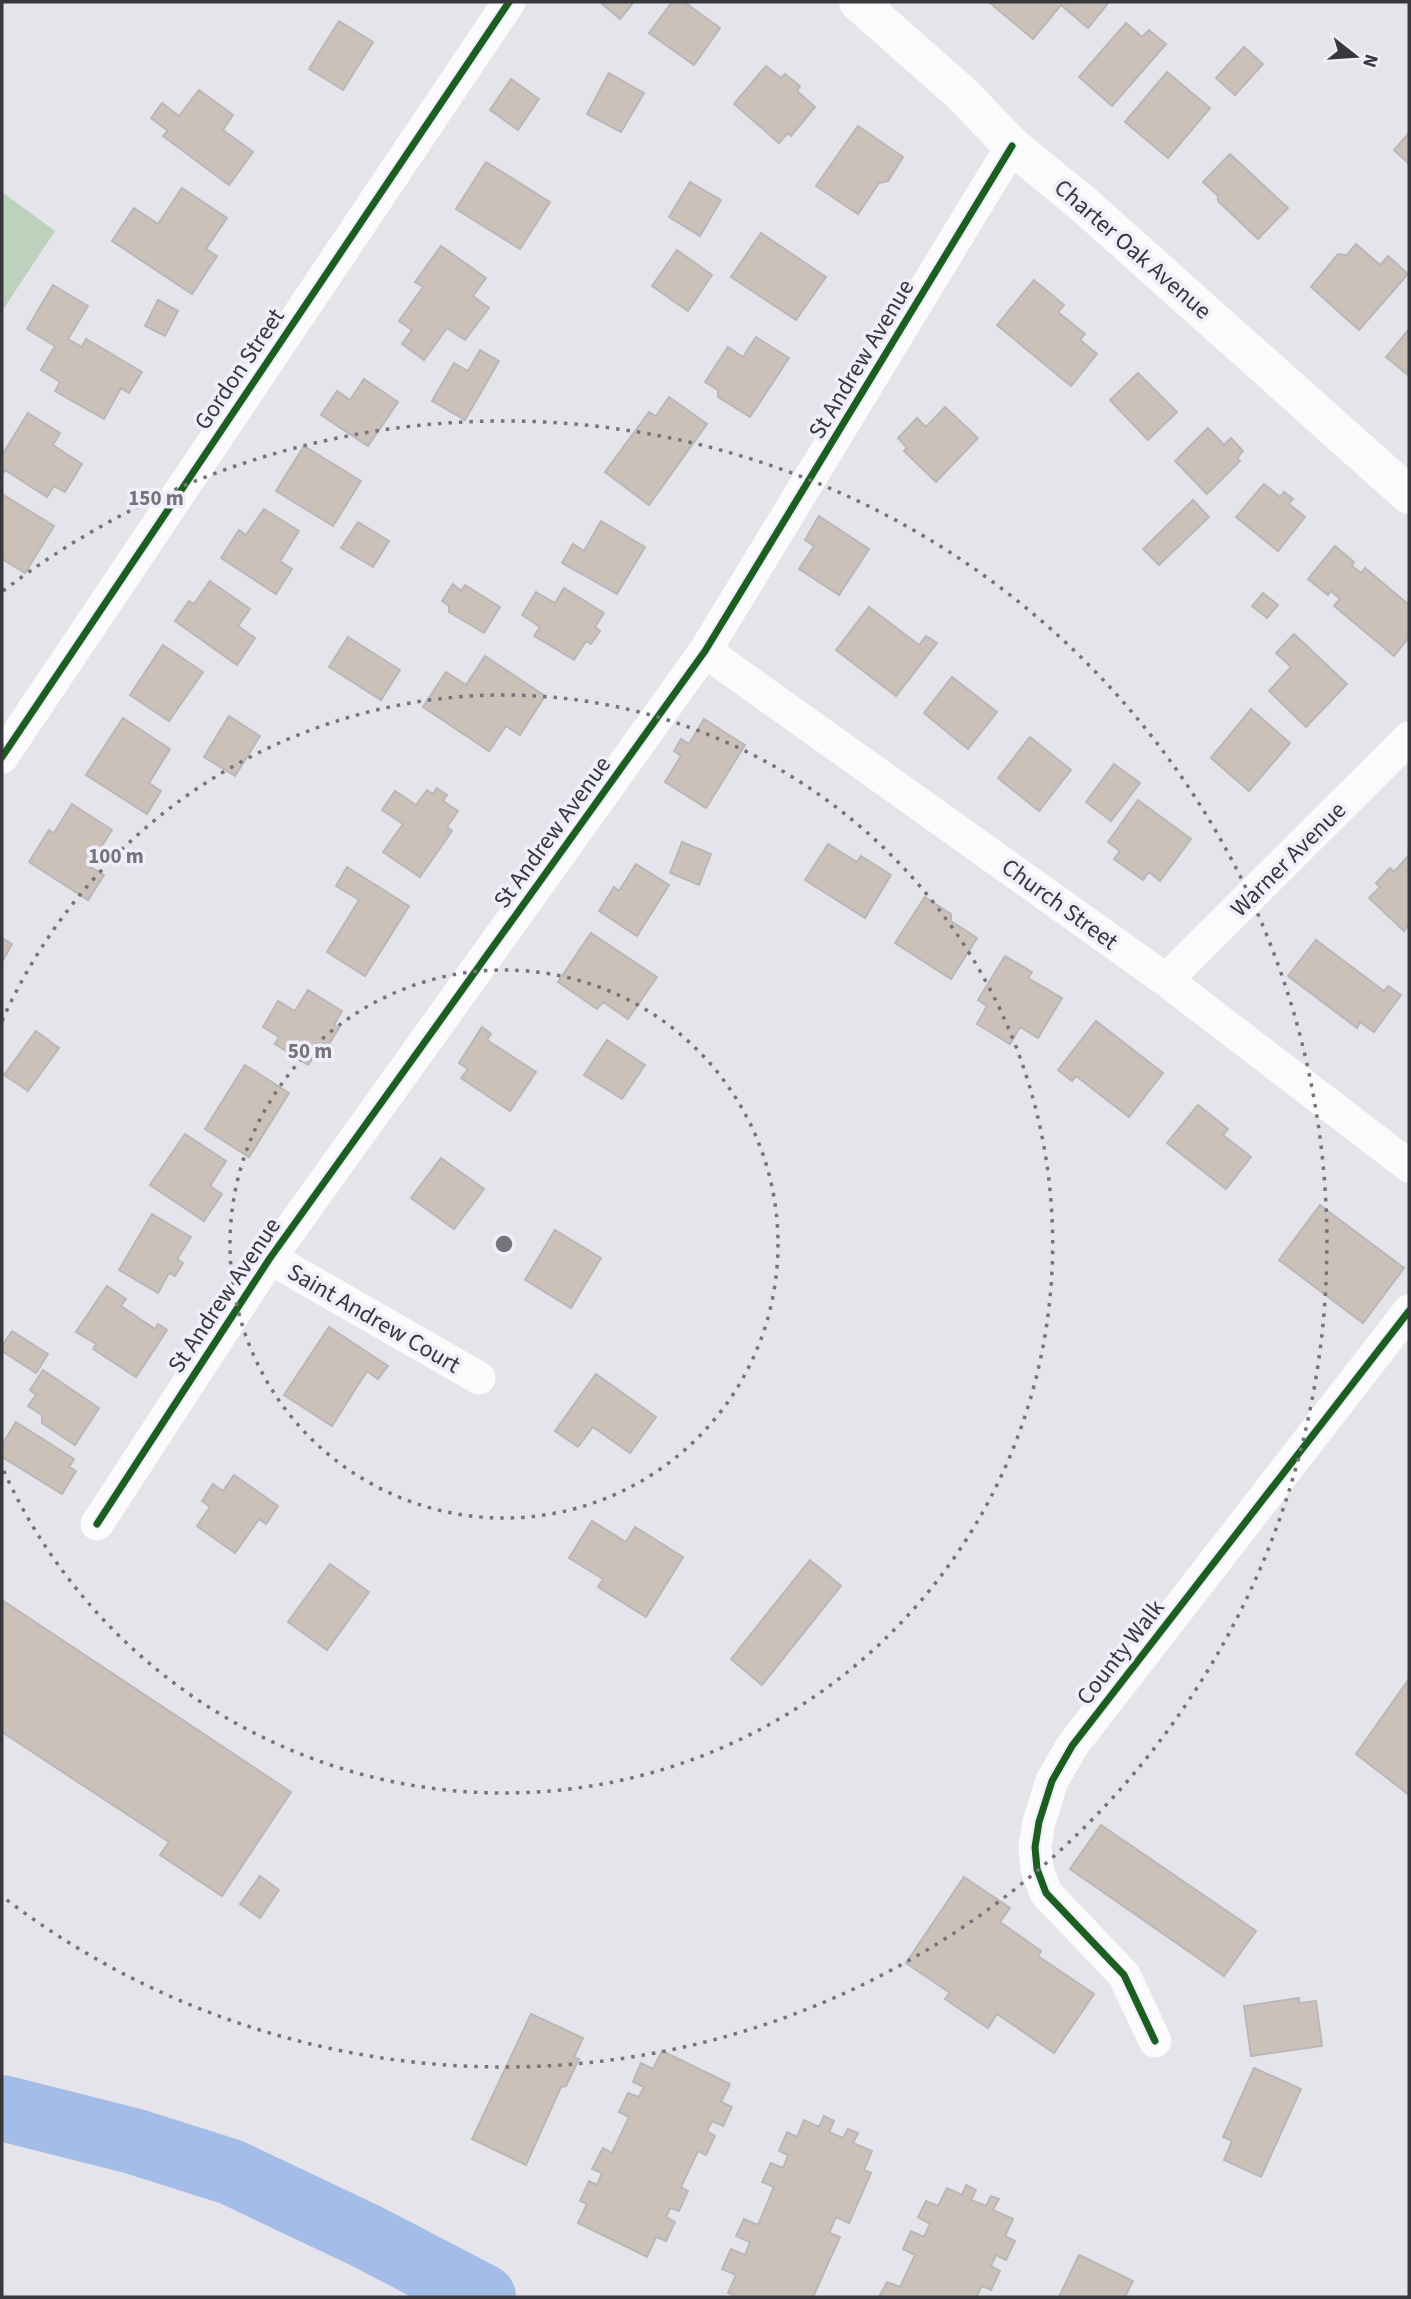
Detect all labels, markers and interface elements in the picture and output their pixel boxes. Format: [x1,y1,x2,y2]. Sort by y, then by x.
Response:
north arrow [1320,21,1390,91]
text: N [1355,51,1385,71]
street label: Charter Oak Avenue [1046,171,1219,328]
street label: St Andrew Avenue [800,273,923,446]
street label: Gordon Street [186,301,293,437]
text: 150 m [128,483,184,513]
street label: St Andrew Avenue [485,749,620,916]
street label: Warner Avenue [1223,794,1354,925]
text: 100 m [88,841,144,871]
street label: Church Street [994,850,1125,959]
text: 50 m [288,1036,332,1066]
street label: St Andrew Avenue [159,1211,289,1380]
centre of rings [492,1232,516,1256]
street label: Saint Andrew Court [281,1255,467,1382]
street label: County Walk [1068,1592,1173,1713]

